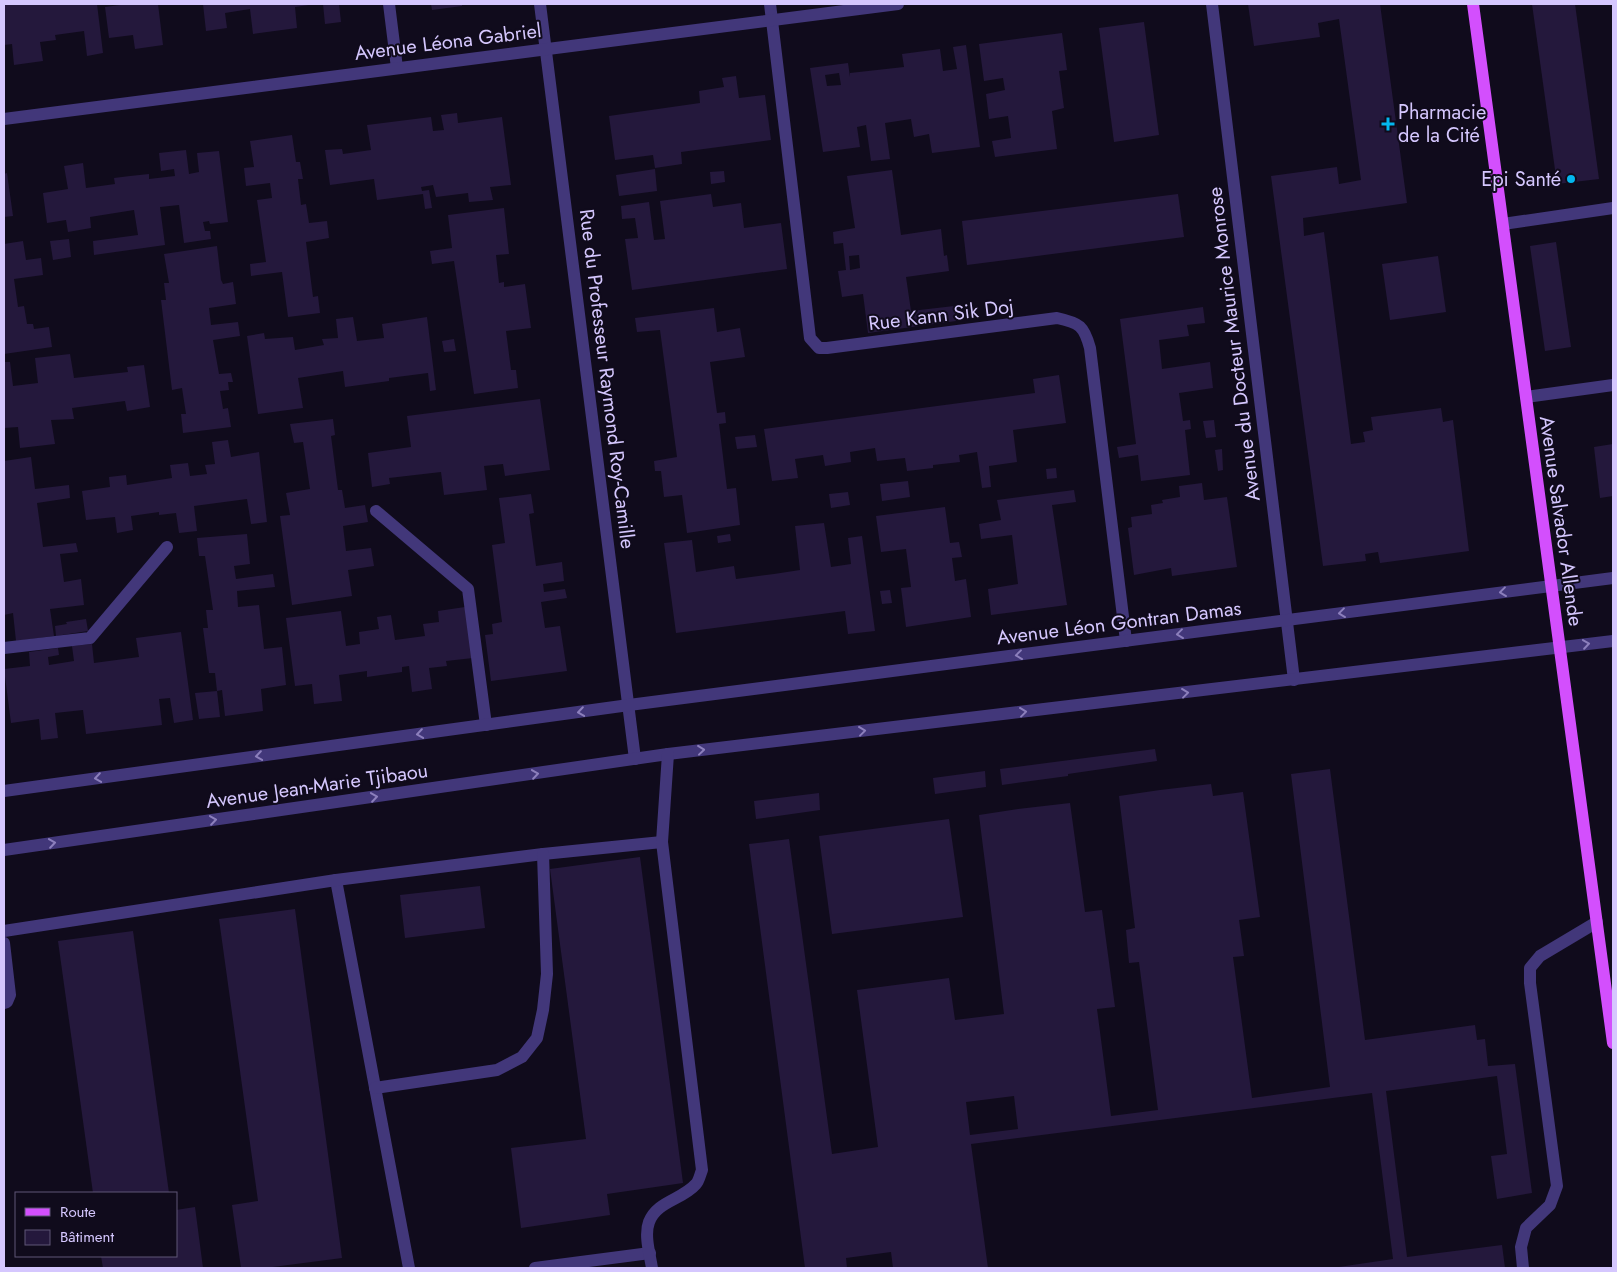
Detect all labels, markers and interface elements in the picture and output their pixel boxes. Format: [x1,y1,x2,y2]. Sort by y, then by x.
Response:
street label: Avenue Léona Gabriel [353,16,543,68]
place label: Pharmacie de la Cité [1398,98,1486,150]
marker: Pharmacie de la Cité [1382,118,1394,130]
place label: Epi Santé [1481,165,1561,194]
marker: Epi Santé [1565,173,1577,185]
street label: Avenue du Docteur Maurice Monrose [1200,185,1268,503]
street label: Rue du Professeur Raymond Roy-Camille [572,207,642,551]
street label: Rue Kann Sik Doj [867,292,1015,338]
street label: Avenue Salvador Allende [1532,414,1590,628]
one-way arrow [1498,586,1506,597]
street label: Avenue Léon Gontran Damas [995,594,1243,652]
one-way arrow [1337,607,1345,618]
one-way arrow [1176,628,1184,639]
one-way arrow [1583,639,1591,650]
one-way arrow [1015,649,1023,660]
one-way arrow [1181,688,1189,699]
one-way arrow [576,706,584,717]
one-way arrow [1020,707,1028,718]
one-way arrow [858,726,866,737]
one-way arrow [415,728,423,739]
one-way arrow [697,745,705,756]
one-way arrow [254,750,262,761]
street label: Avenue Jean-Marie Tjibaou [204,756,430,816]
one-way arrow [531,769,539,780]
one-way arrow [93,772,101,783]
one-way arrow [370,792,378,803]
one-way arrow [209,815,217,826]
one-way arrow [48,839,56,849]
legend [15,1192,178,1257]
text: Route [60,1201,96,1223]
text: Bâtiment [60,1226,114,1248]

